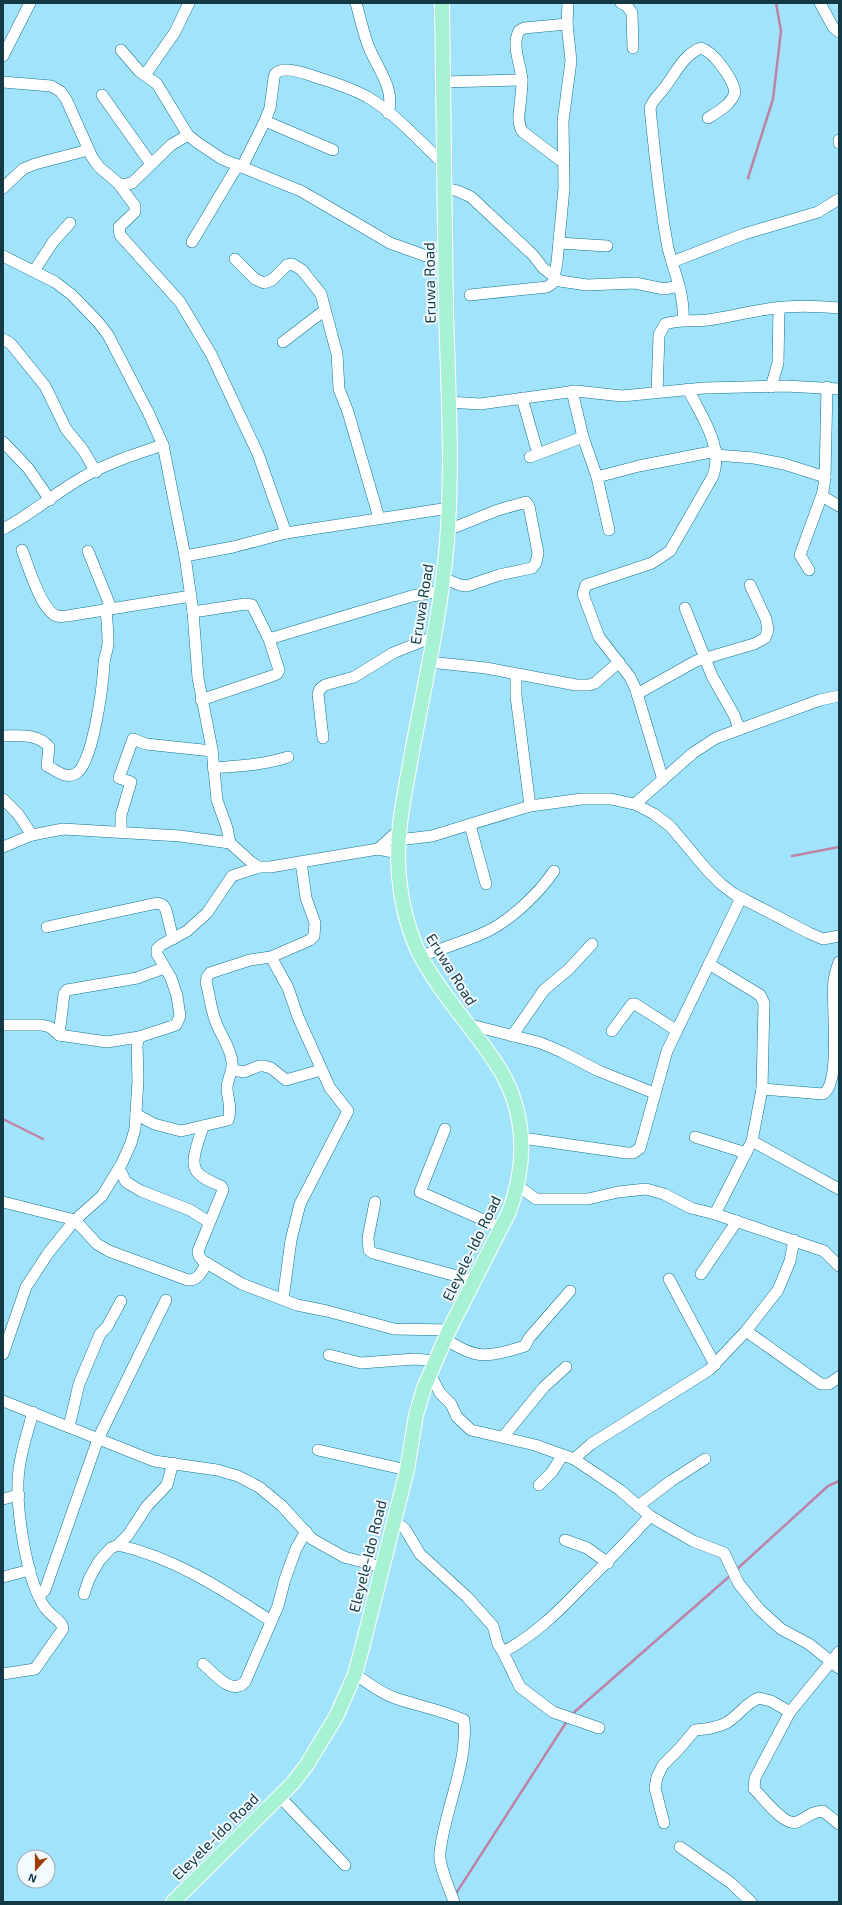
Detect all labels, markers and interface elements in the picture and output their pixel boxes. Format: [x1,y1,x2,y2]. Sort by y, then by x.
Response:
street label: Eruwa Road [419,242,439,324]
street label: Eruwa Road [406,562,436,646]
street label: Eruwa Road [423,930,481,1008]
street label: Eleyele-Ido Road [438,1192,504,1304]
street label: Eleyele-Ido Road [344,1498,390,1614]
street label: Eleyele-Ido Road [168,1789,262,1883]
north arrow [16,1849,56,1889]
text: N [26,1871,38,1886]

